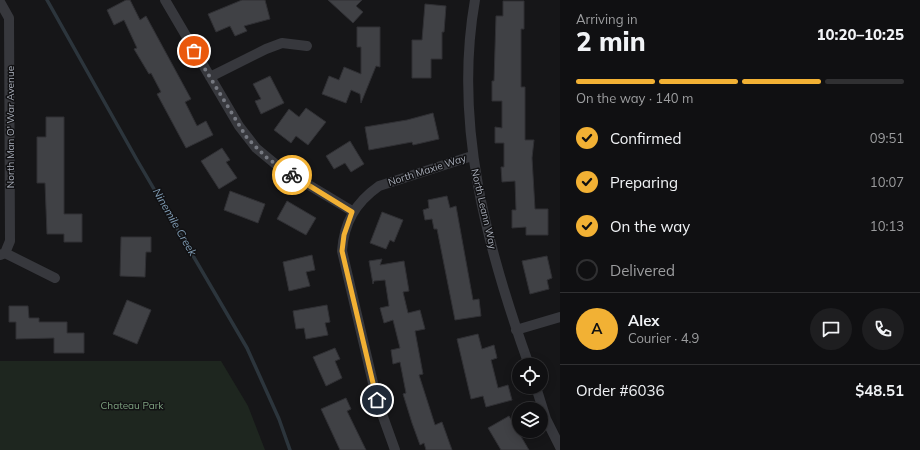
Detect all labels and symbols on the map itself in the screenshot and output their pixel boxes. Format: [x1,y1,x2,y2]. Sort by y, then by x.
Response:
pin [177,34,211,68]
street label: North Man O' War Avenue [4,66,17,188]
street label: North Maxie Way [386,151,468,189]
courier [272,155,312,195]
street label: North Leann Way [468,168,500,251]
water label: Ninemile Creek [150,186,200,259]
pin [360,383,394,417]
park label: Chateau Park [100,399,164,412]

